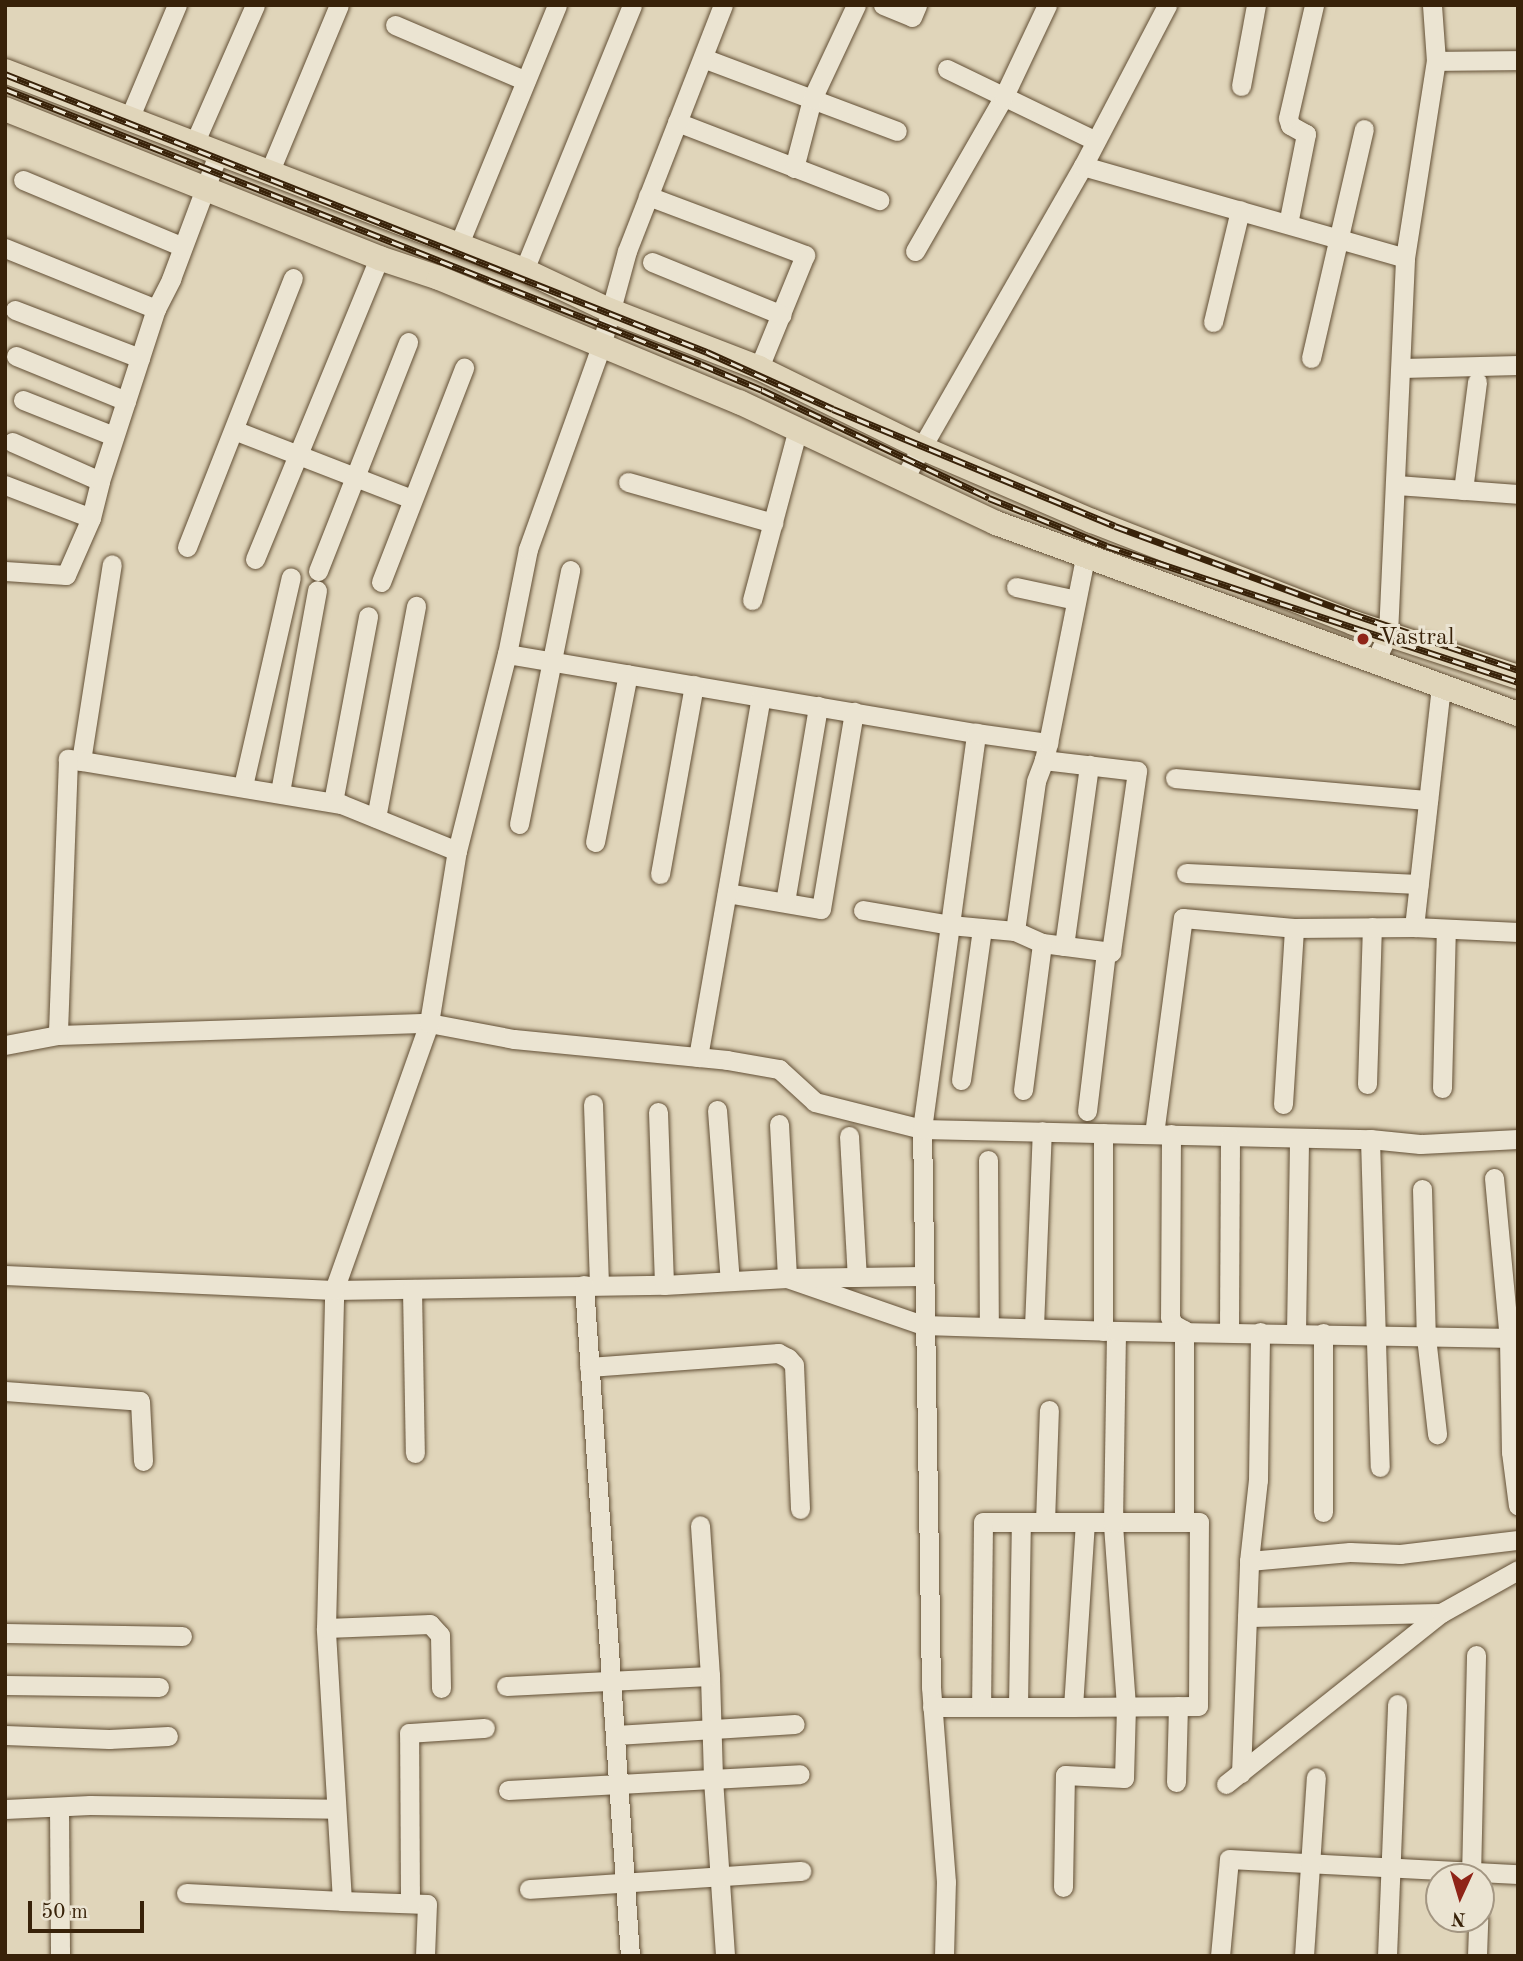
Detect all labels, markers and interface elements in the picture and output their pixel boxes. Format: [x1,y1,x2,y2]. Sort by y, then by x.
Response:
place label: Vastral [1379,625,1454,653]
marker: Vastral [1353,629,1373,649]
north arrow [1425,1863,1495,1933]
scale bar [32,1888,147,1932]
text: 50 m [41,1902,88,1923]
text: N [1451,1907,1467,1927]

